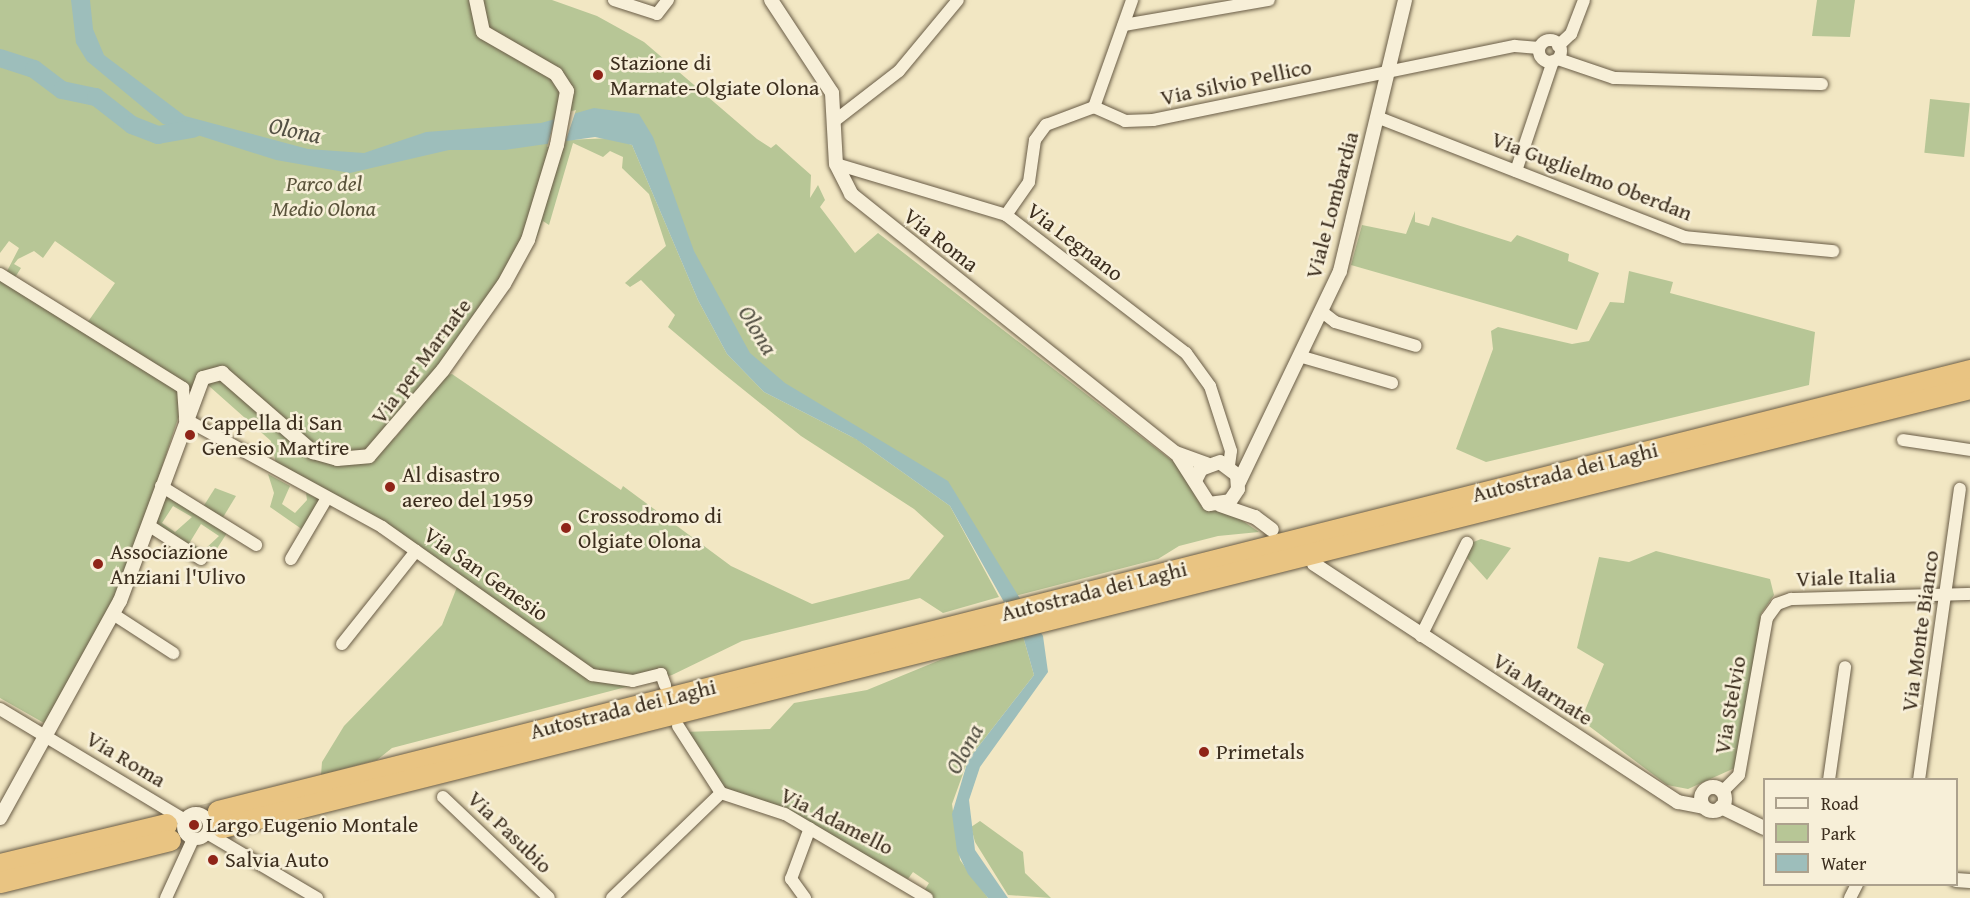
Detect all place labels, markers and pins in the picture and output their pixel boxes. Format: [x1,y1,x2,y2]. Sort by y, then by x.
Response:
place label: Stazione di Marnate-Olgiate Olona [610,49,819,100]
marker: Stazione di Marnate-Olgiate Olona [591,68,605,82]
place label: Cappella di San Genesio Martire [202,409,349,460]
marker: Cappella di San Genesio Martire [183,428,197,442]
place label: Al disastro aereo del 1959 [402,461,533,512]
marker: Al disastro aereo del 1959 [383,480,397,494]
place label: Crossodromo di Olgiate Olona [578,502,722,554]
marker: Crossodromo di Olgiate Olona [559,521,573,535]
place label: Associazione Anziani l'Ulivo [110,538,246,590]
marker: Associazione Anziani l'Ulivo [91,557,105,571]
place label: Primetals [1216,739,1304,765]
marker: Primetals [1197,745,1211,759]
place label: Largo Eugenio Montale [206,812,418,838]
marker: Largo Eugenio Montale [187,818,201,832]
place label: Salvia Auto [225,847,329,873]
marker: Salvia Auto [206,853,220,867]

